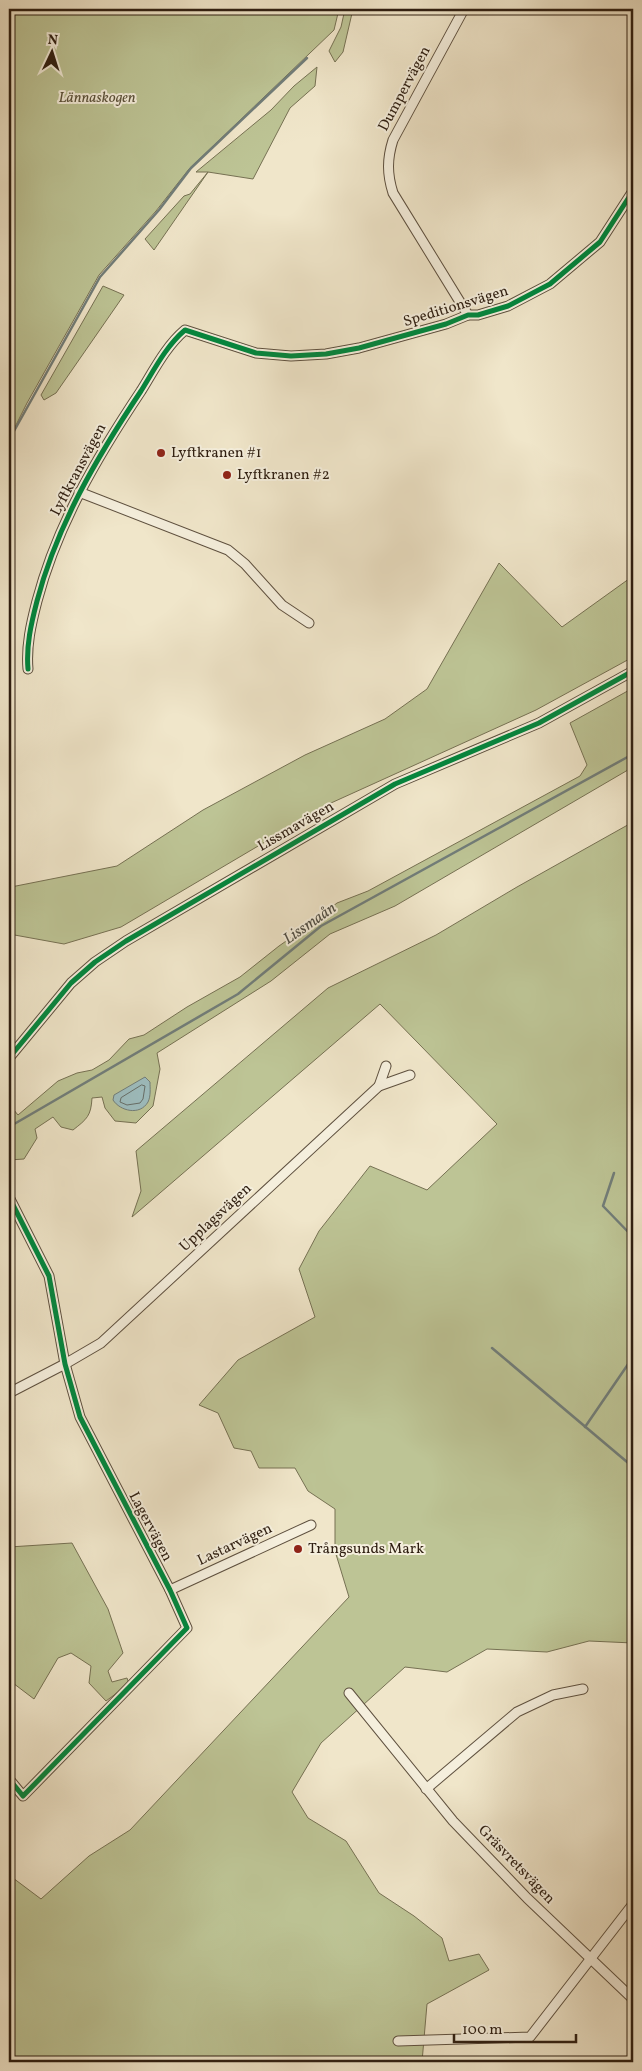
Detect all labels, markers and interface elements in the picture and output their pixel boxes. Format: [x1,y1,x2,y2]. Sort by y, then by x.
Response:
north arrow [28,28,78,78]
text: N [47,31,59,50]
street label: Dumpervägen [374,43,436,135]
park label: Lännaskogen [58,88,136,109]
street label: Speditionsvägen [401,281,511,333]
street label: Lyftkransvägen [46,420,112,520]
place label: Lyftkranen #1 [171,443,261,464]
marker: Lyftkranen #1 [155,447,167,459]
place label: Lyftkranen #2 [237,465,330,486]
marker: Lyftkranen #2 [221,469,233,481]
street label: Lissmavägen [254,797,338,857]
water label: Lissmaån [279,898,341,950]
street label: Upplagsvägen [175,1179,257,1257]
street label: Lagervägen [123,1488,177,1566]
street label: Lastarvägen [194,1518,276,1572]
place label: Trångsunds Mark [308,1539,424,1560]
marker: Trångsunds Mark [292,1543,304,1555]
street label: Gräsvretsvägen [473,1821,559,1909]
scale bar [454,2011,577,2043]
text: 100 m [462,2020,502,2041]

